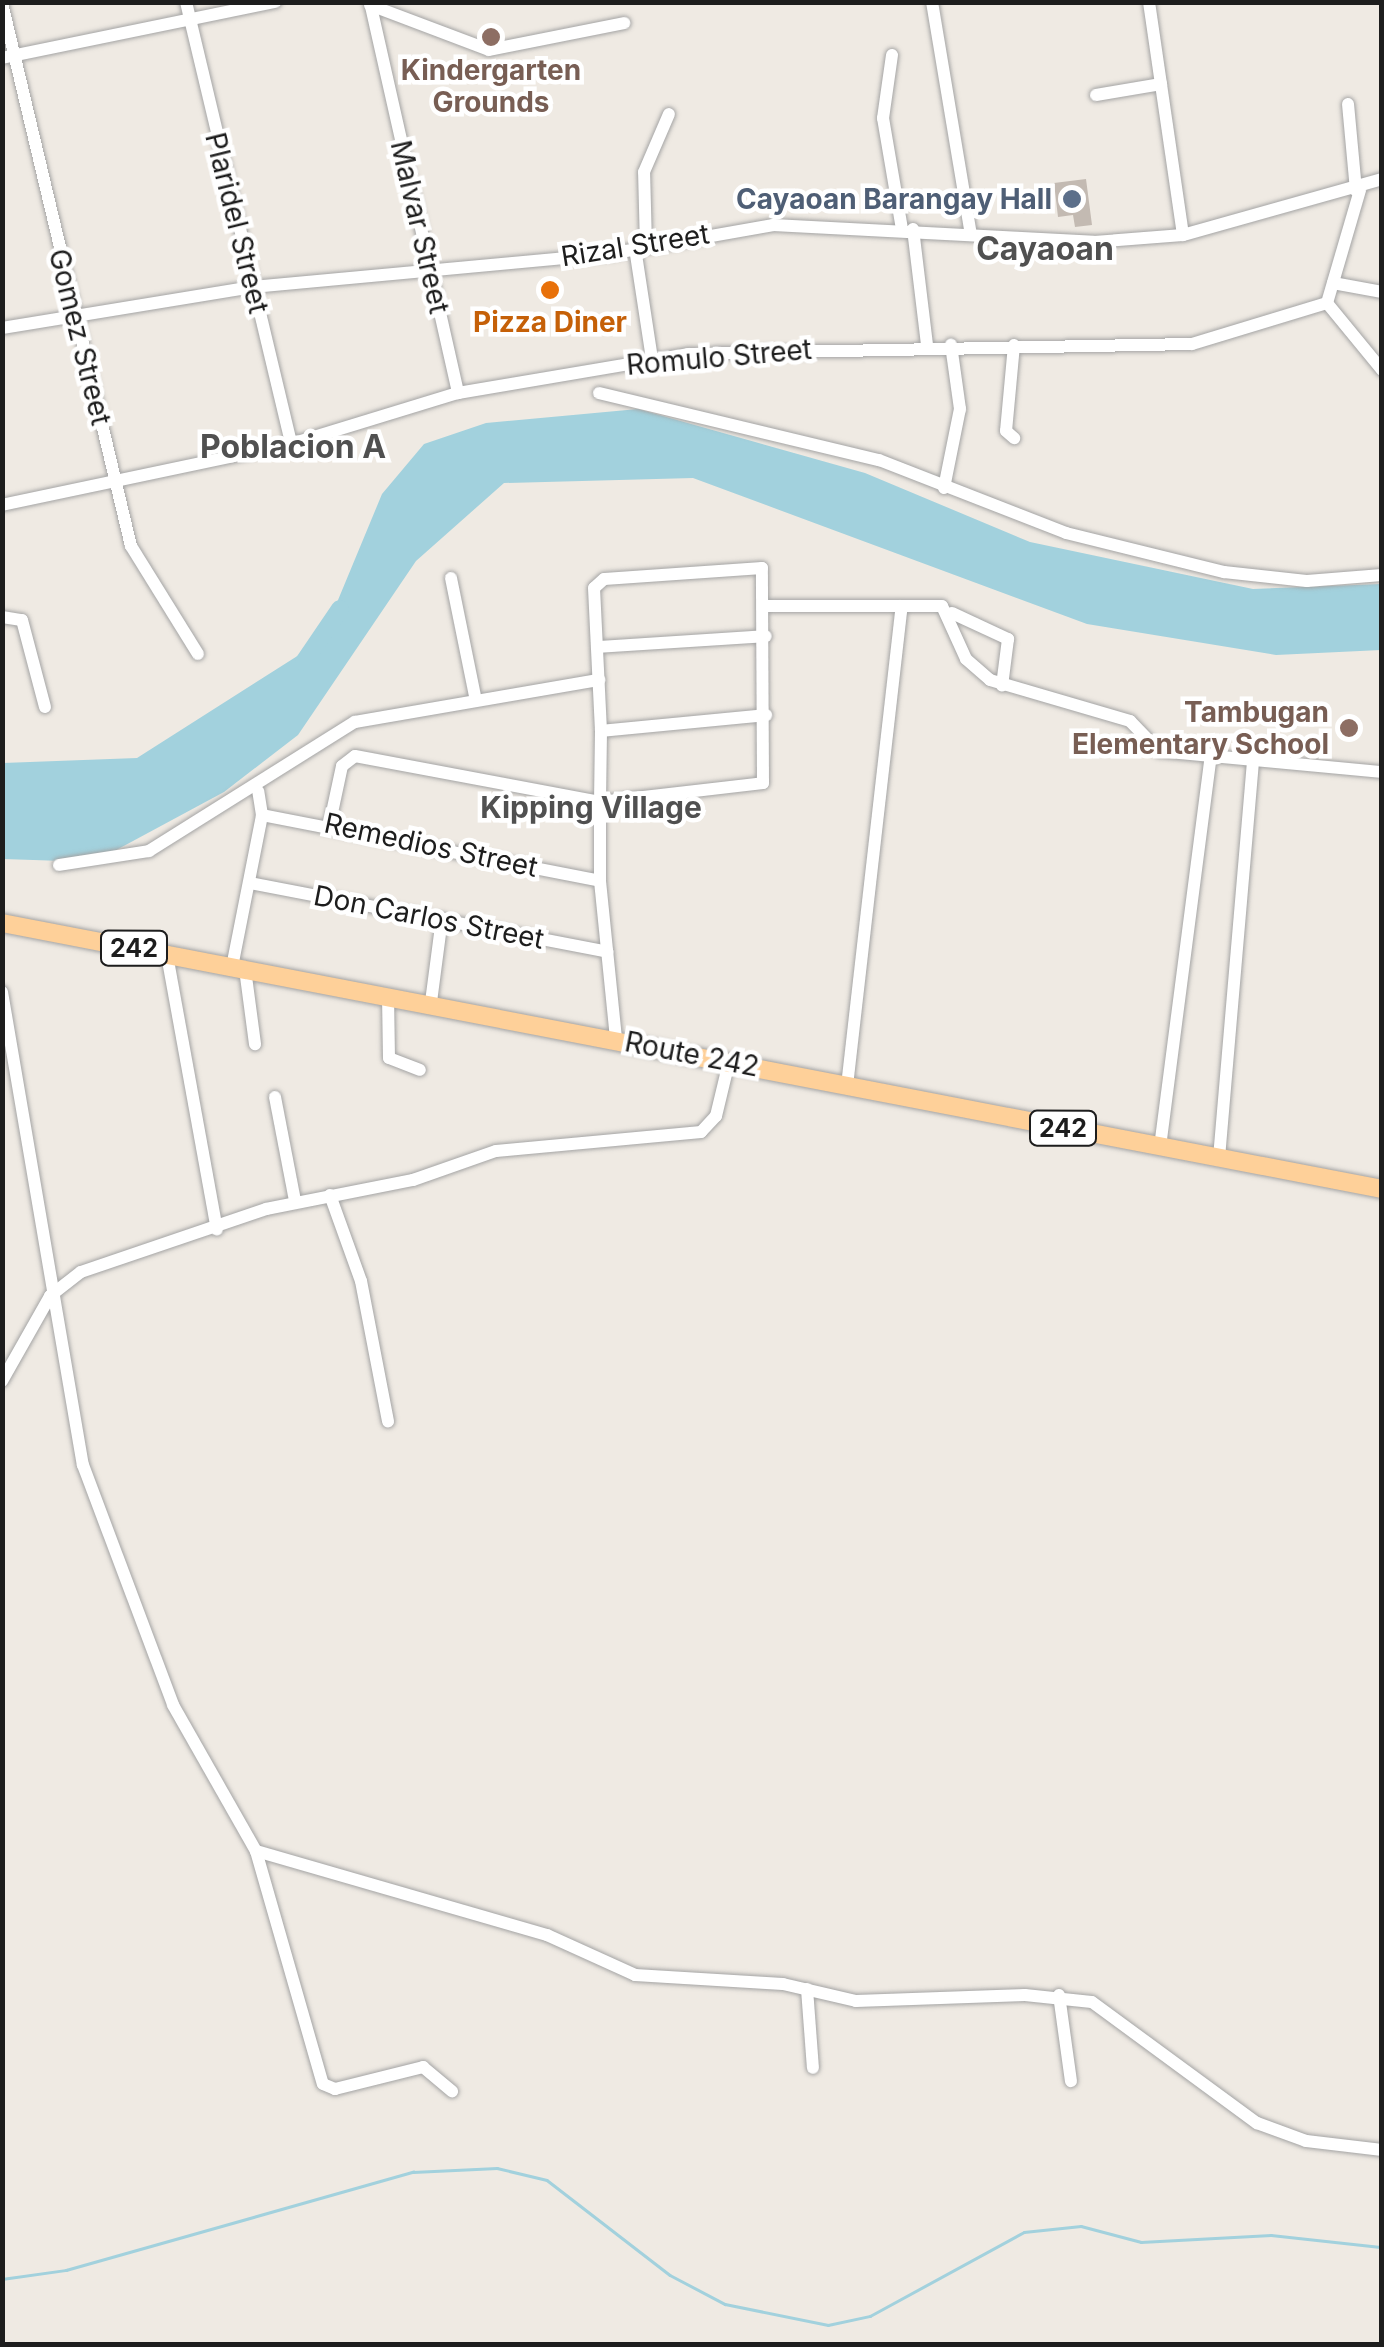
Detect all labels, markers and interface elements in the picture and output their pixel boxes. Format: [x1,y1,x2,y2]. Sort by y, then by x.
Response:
marker: Kindergarten Grounds [480,26,502,48]
place label: Kindergarten Grounds [401,53,581,119]
street label: Plaridel Street [198,129,276,317]
street label: Malvar Street [384,137,456,317]
place label: Cayaoan Barangay Hall [736,182,1052,216]
marker: Cayaoan Barangay Hall [1061,188,1083,210]
street label: Rizal Street [558,217,712,273]
district label: Cayaoan [976,230,1114,268]
street label: Gomez Street [42,245,118,429]
marker: Pizza Diner [539,279,561,301]
place label: Pizza Diner [473,305,627,339]
street label: Romulo Street [625,332,813,382]
district label: Poblacion A [200,428,386,466]
place label: Tambugan Elementary School [1072,695,1329,761]
marker: Tambugan Elementary School [1338,717,1360,739]
district label: Kipping Village [480,789,702,825]
street label: Remedios Street [321,806,541,884]
street label: Don Carlos Street [311,878,547,956]
road number: 242 [99,928,169,968]
street label: Route 242 [622,1025,762,1083]
road number: 242 [1028,1108,1098,1148]

